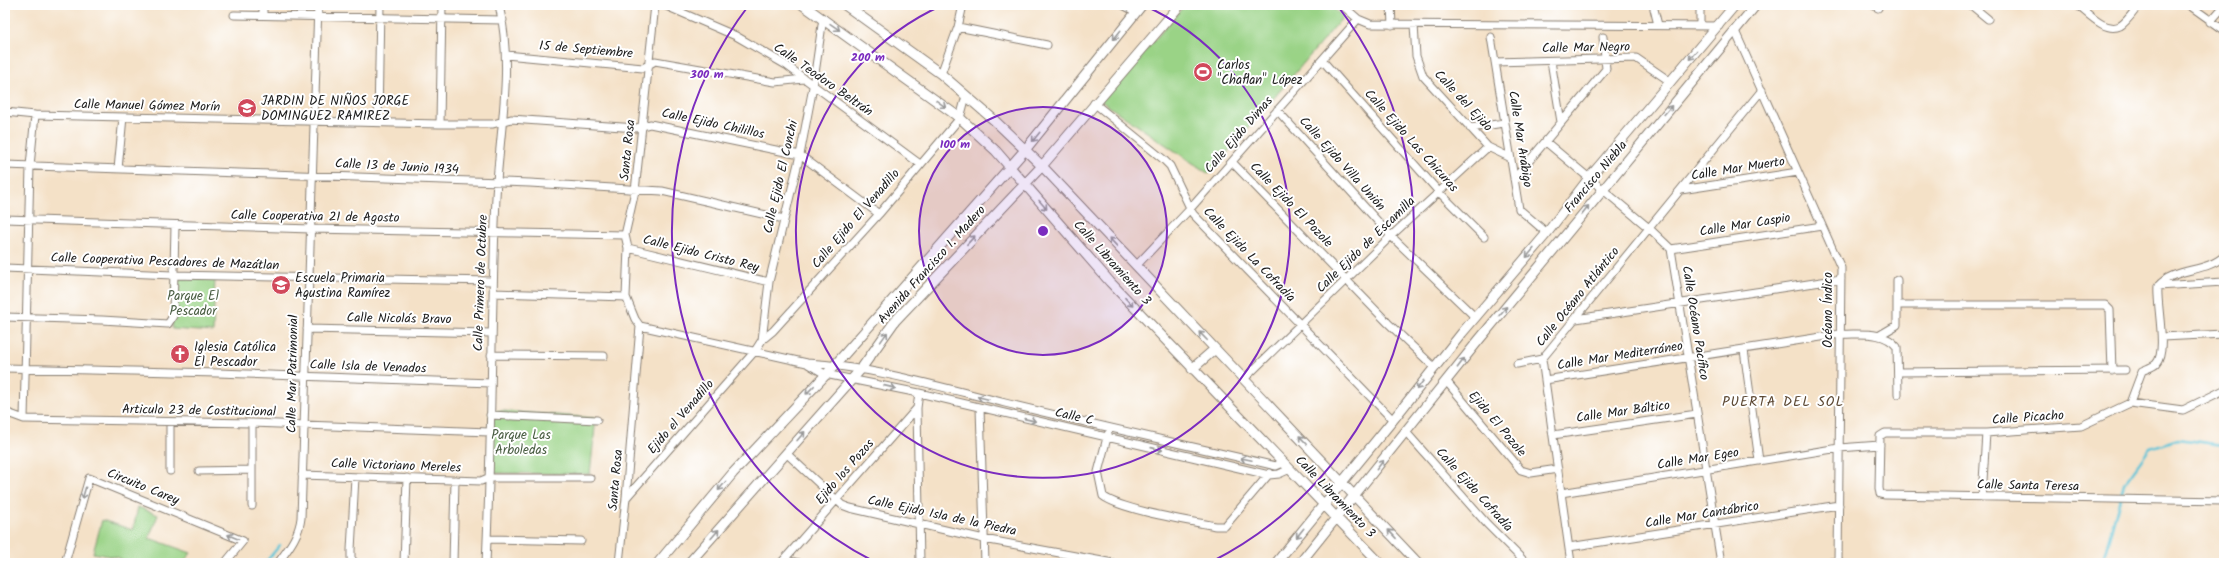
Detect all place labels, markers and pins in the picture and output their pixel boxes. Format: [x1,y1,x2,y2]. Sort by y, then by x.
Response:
place label: Carlos "Chaflan" López [1217,55,1303,91]
sports icon: Carlos "Chaflan" López [1192,61,1214,83]
place label: JARDIN DE NIÑOS JORGE DOMINGUEZ RAMIREZ [261,91,410,127]
school or university icon: JARDIN DE NIÑOS JORGE DOMINGUEZ RAMIREZ [236,97,258,119]
centre of rings [1036,224,1050,238]
place label: Escuela Primaria Agustina Ramírez [295,268,391,304]
school or university icon: Escuela Primaria Agustina Ramírez [270,274,292,296]
place label: Iglesia Católica El Pescador [194,337,276,373]
church icon: Iglesia Católica El Pescador [169,343,191,365]

